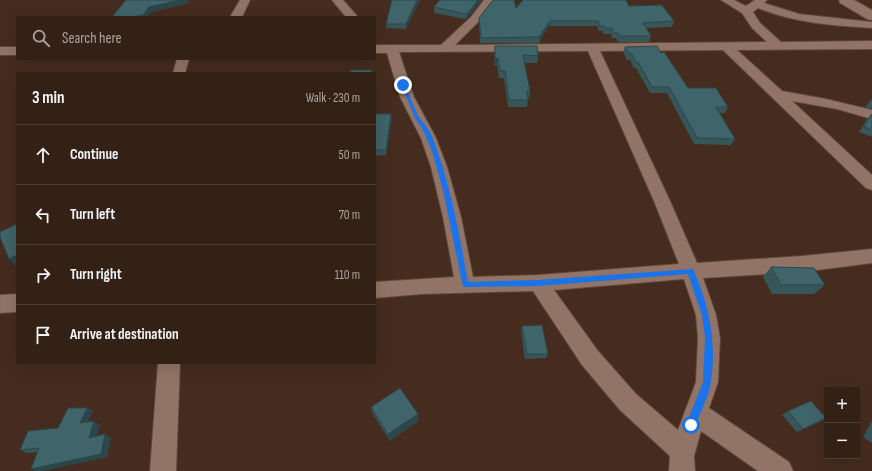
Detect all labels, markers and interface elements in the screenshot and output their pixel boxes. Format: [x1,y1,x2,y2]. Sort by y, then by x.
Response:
search box [16,16,376,60]
icon: search [30,27,52,49]
text: Search here [62,29,122,48]
route end [394,76,412,94]
text: 3 min [32,88,65,108]
text: Walk · 230 m [306,90,360,106]
icon: ahead [32,144,54,166]
text: Continue [70,145,119,164]
text: 50 m [339,147,360,163]
icon: left [32,204,54,226]
text: Turn left [70,205,115,224]
text: 70 m [339,207,360,223]
icon: right [32,264,54,286]
text: Turn right [70,265,122,284]
text: 110 m [335,267,360,283]
icon: arrive [32,324,54,346]
text: Arrive at destination [70,325,179,344]
map controls [824,387,860,459]
button: + [824,387,860,423]
route start [682,416,700,434]
button: − [824,423,860,459]

